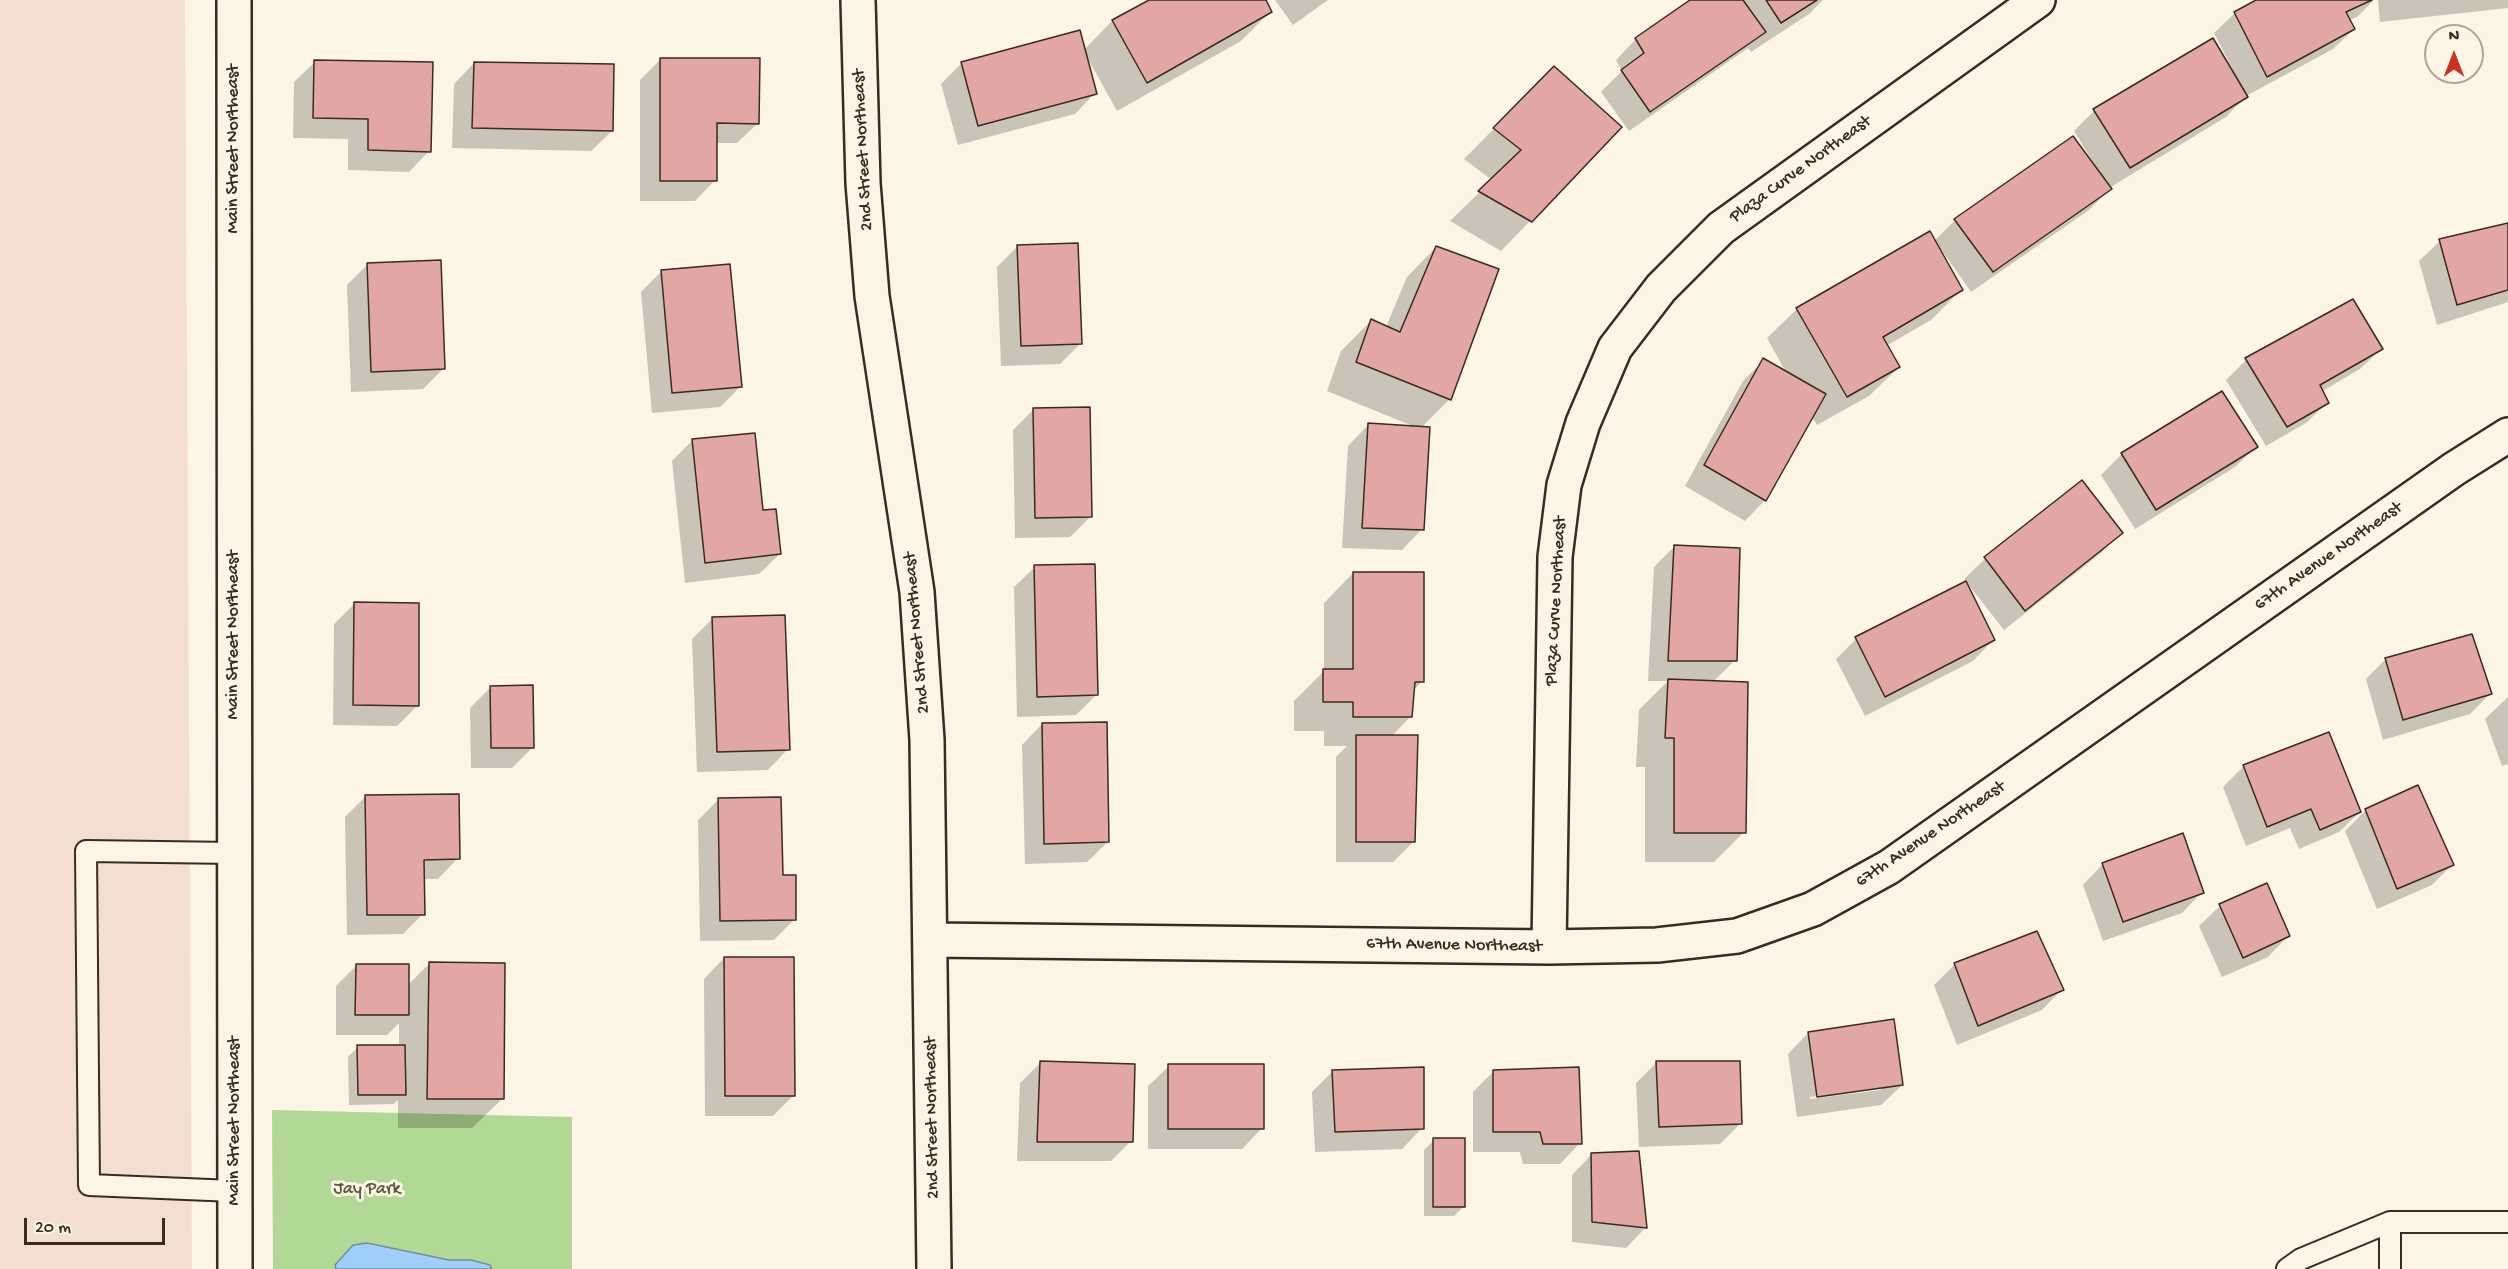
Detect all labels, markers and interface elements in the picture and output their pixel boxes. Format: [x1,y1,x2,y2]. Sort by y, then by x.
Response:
north arrow [2424,24,2484,84]
text: N [2449,28,2459,47]
street label: Main Street Northeast [223,64,245,234]
street label: 2nd Street Northeast [849,68,879,232]
street label: Plaza Curve Northeast [1726,111,1876,229]
street label: 67th Avenue Northeast [2251,498,2407,616]
street label: Plaza Curve Northeast [1542,516,1572,686]
street label: Main Street Northeast [223,550,245,720]
street label: 2nd Street Northeast [900,551,936,715]
street label: 67th Avenue Northeast [1852,777,2010,893]
street label: 67th Avenue Northeast [1366,934,1542,958]
street label: Main Street Northeast [224,1036,246,1206]
street label: 2nd Street Northeast [921,1037,945,1199]
park label: Jay Park [334,1179,400,1201]
scale bar [27,1206,168,1244]
text: 20 m [35,1218,71,1239]

